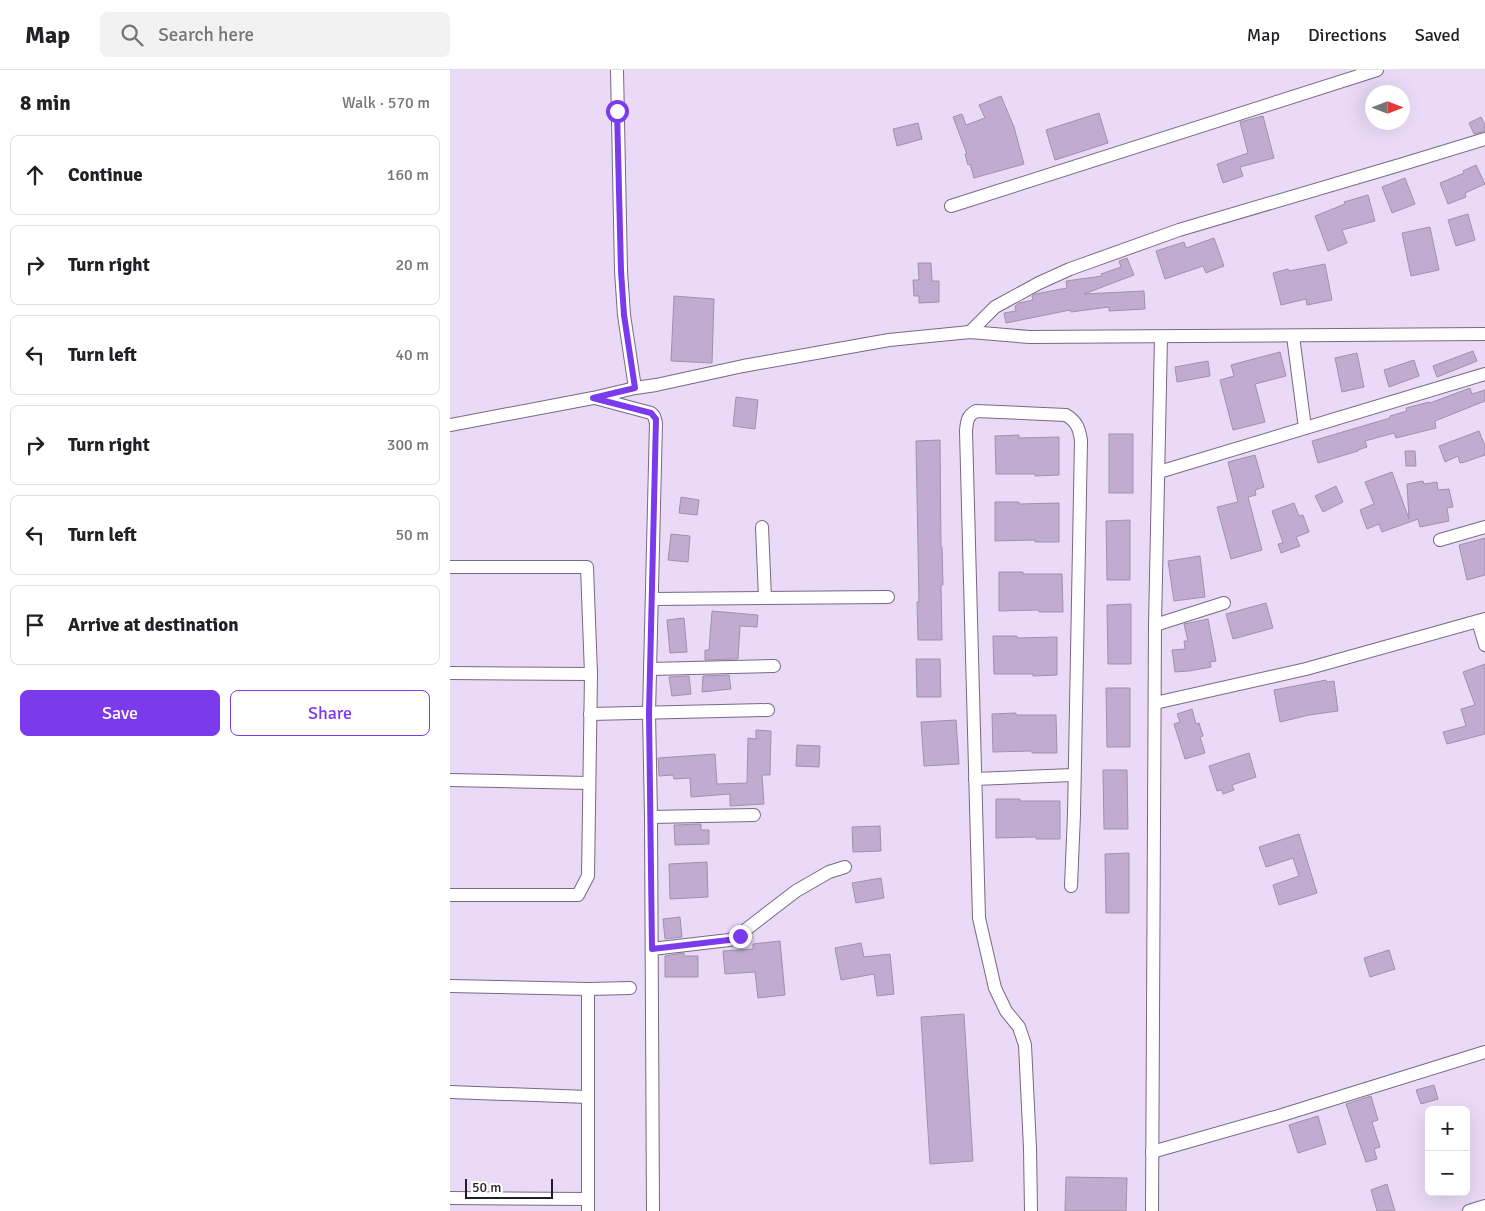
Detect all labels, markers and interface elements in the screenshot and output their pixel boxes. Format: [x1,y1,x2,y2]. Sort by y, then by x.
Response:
search box [100,12,450,57]
text: Map [25,20,70,50]
icon: search [118,21,146,49]
text: Search here [158,23,254,47]
text: Map [1247,24,1280,46]
text: Directions [1308,24,1387,46]
text: Saved [1415,24,1460,46]
north arrow [1365,85,1410,130]
text: 8 min [20,90,71,116]
text: Walk · 570 m [342,93,430,113]
route start [606,100,629,123]
icon: ahead [21,161,49,189]
text: Continue [68,163,143,187]
text: 160 m [387,165,429,185]
icon: right [21,251,49,279]
text: Turn right [68,253,150,277]
text: 20 m [395,255,429,275]
icon: left [21,341,49,369]
text: Turn left [68,343,137,367]
text: 40 m [395,345,429,365]
icon: right [21,431,49,459]
text: Turn right [68,433,150,457]
text: 300 m [387,435,429,455]
icon: left [21,521,49,549]
text: Turn left [68,523,137,547]
text: 50 m [395,525,429,545]
icon: arrive [21,611,49,639]
text: Arrive at destination [68,613,239,637]
button: Save [20,690,220,736]
button: Share [230,690,430,736]
route end [729,925,752,948]
map controls [1425,1106,1470,1196]
button: + [1425,1106,1470,1151]
button: − [1425,1151,1470,1196]
scale bar [465,1176,552,1199]
text: 50 m [472,1179,501,1196]

